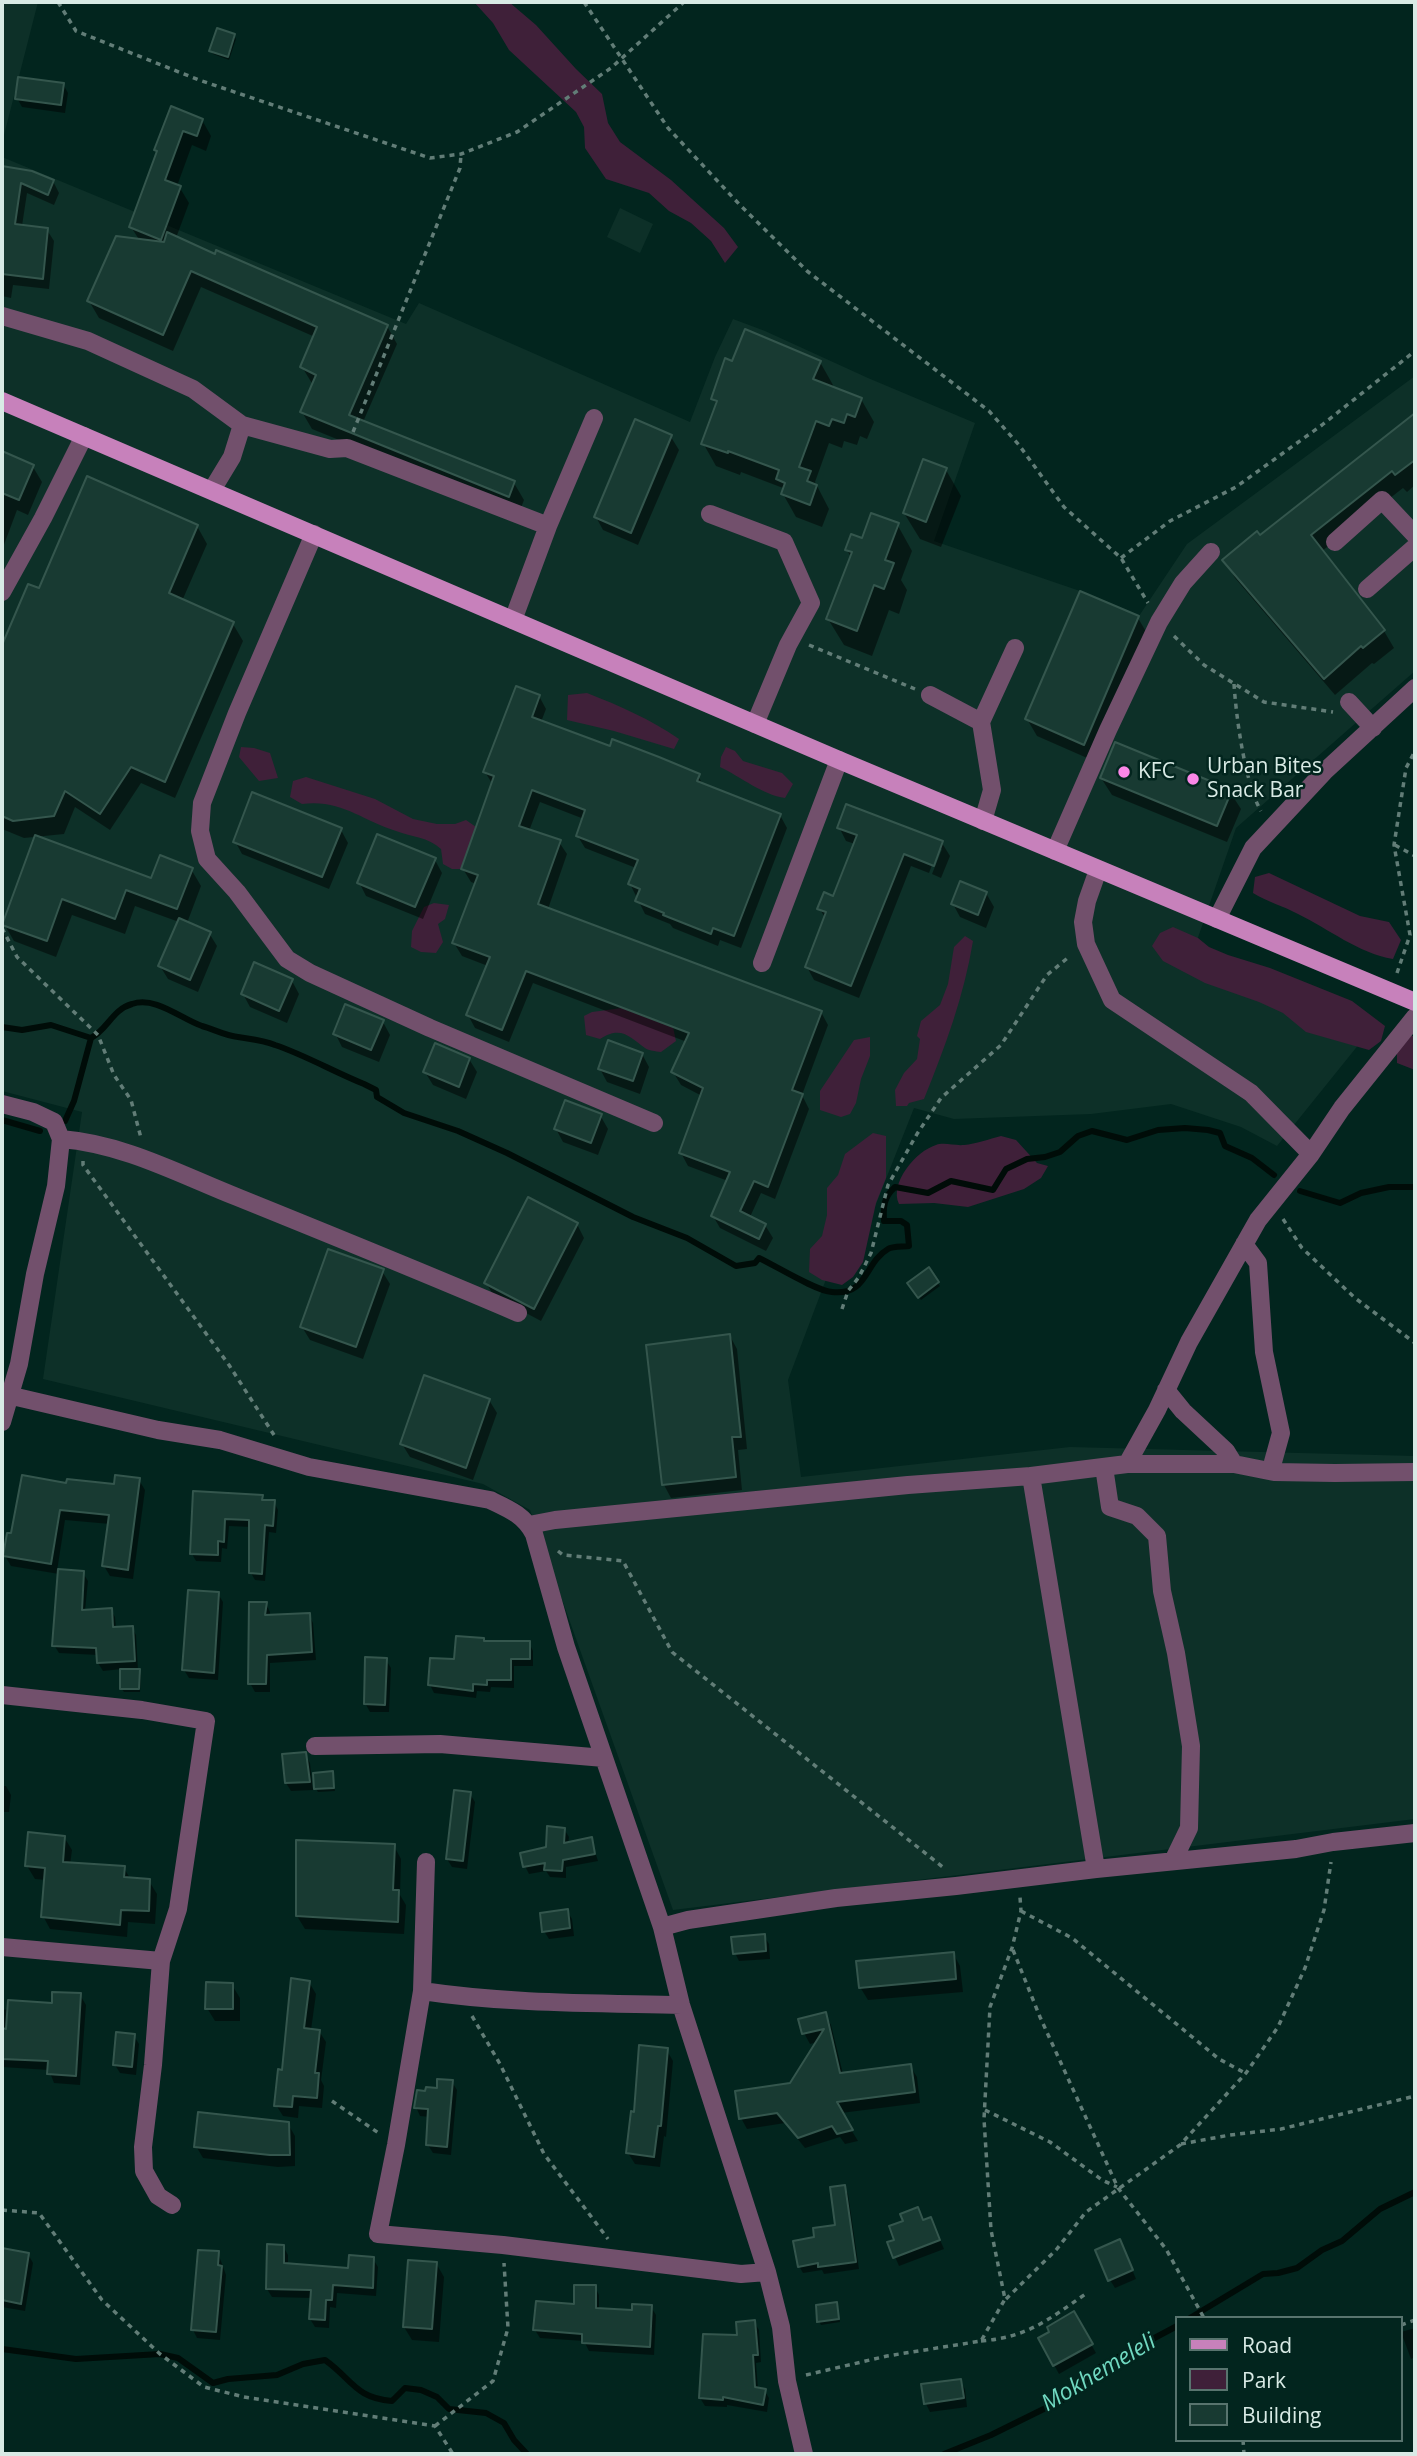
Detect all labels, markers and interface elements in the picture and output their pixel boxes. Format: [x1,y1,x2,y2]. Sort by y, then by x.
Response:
place label: Urban Bites Snack Bar [1207,754,1322,804]
place label: KFC [1138,759,1175,785]
marker: KFC [1116,764,1132,780]
marker: Urban Bites Snack Bar [1185,771,1201,787]
legend [1176,2316,1403,2442]
water label: Mokhemeleli [1037,2328,1161,2418]
text: Road [1242,2331,1292,2359]
text: Park [1242,2366,1286,2394]
text: Building [1242,2401,1321,2429]

